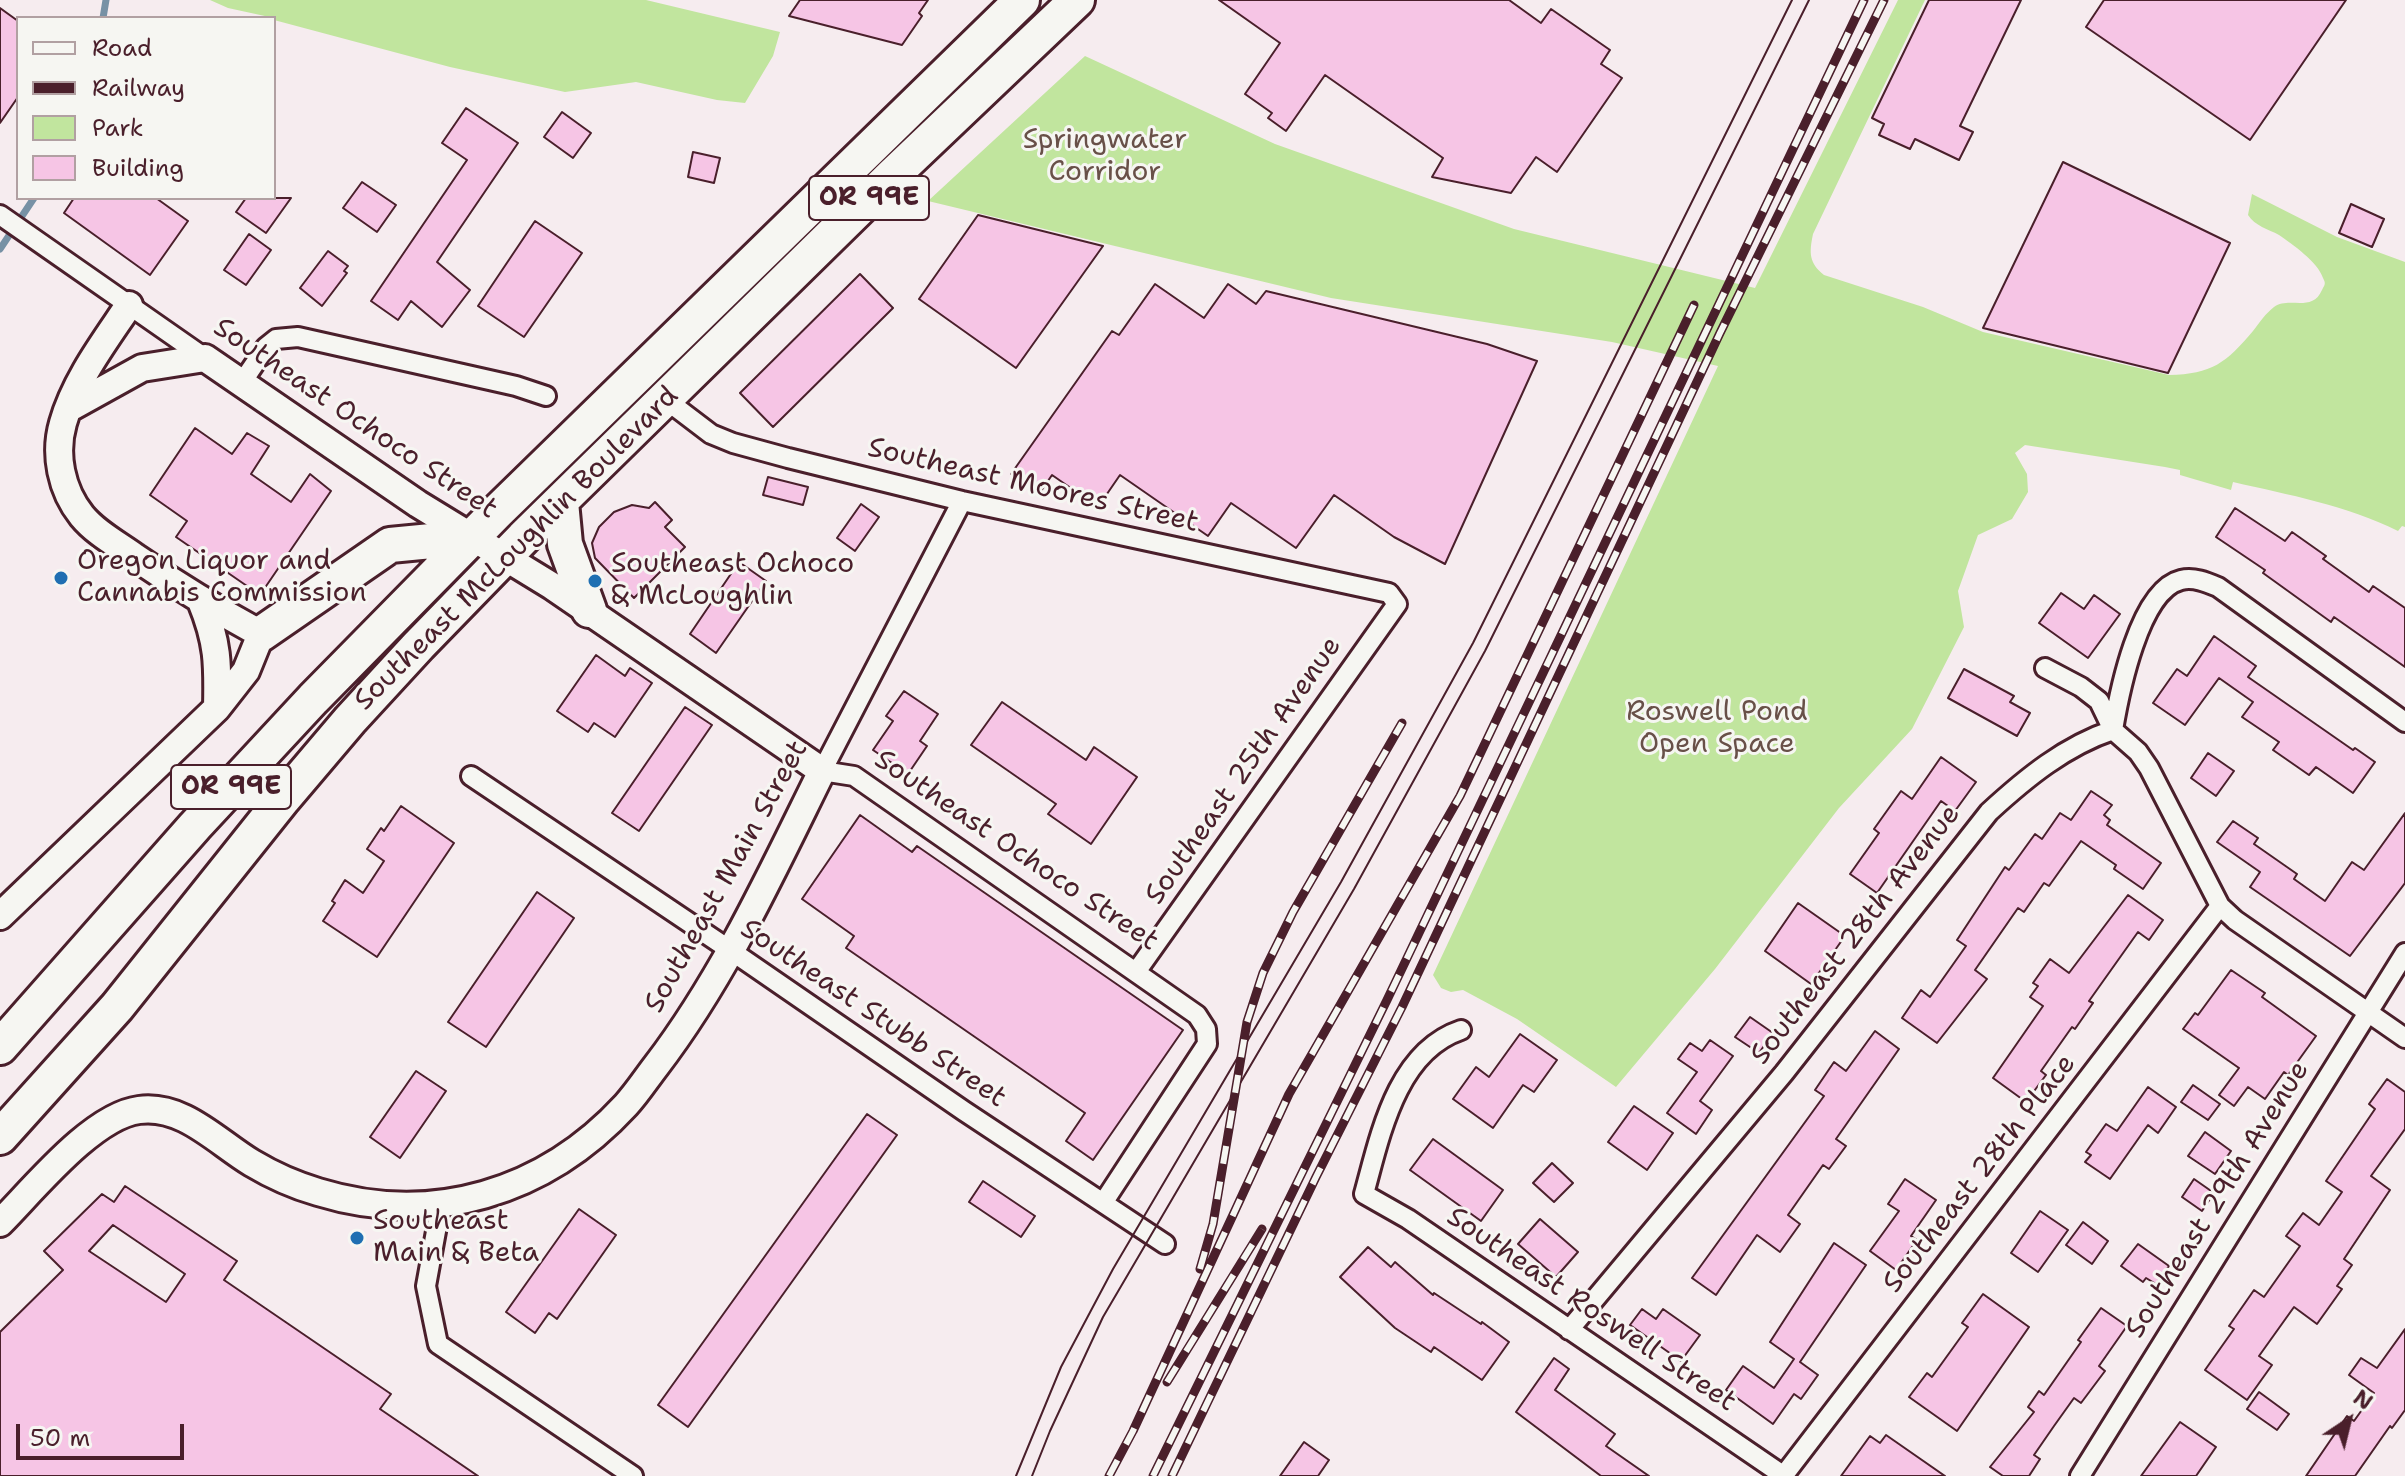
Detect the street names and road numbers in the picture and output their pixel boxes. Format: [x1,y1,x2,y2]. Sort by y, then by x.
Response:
road number: OR 99E [809,176,929,220]
street label: Southeast Ochoco Street [207,311,503,527]
street label: Southeast McLoughlin Boulevard [348,380,686,718]
street label: Southeast Moores Street [864,432,1202,540]
street label: Southeast 25th Avenue [1139,631,1349,911]
street label: Southeast Main Street [638,735,816,1019]
street label: Southeast Ochoco Street [868,743,1164,959]
road number: OR 99E [171,765,291,809]
street label: Southeast 28th Avenue [1744,798,1968,1072]
street label: Southeast Stubb Street [734,913,1012,1115]
street label: Southeast 28th Place [1876,1048,2084,1300]
street label: Southeast 29th Avenue [2119,1055,2317,1345]
street label: Southeast Roswell Street [1440,1200,1742,1420]

